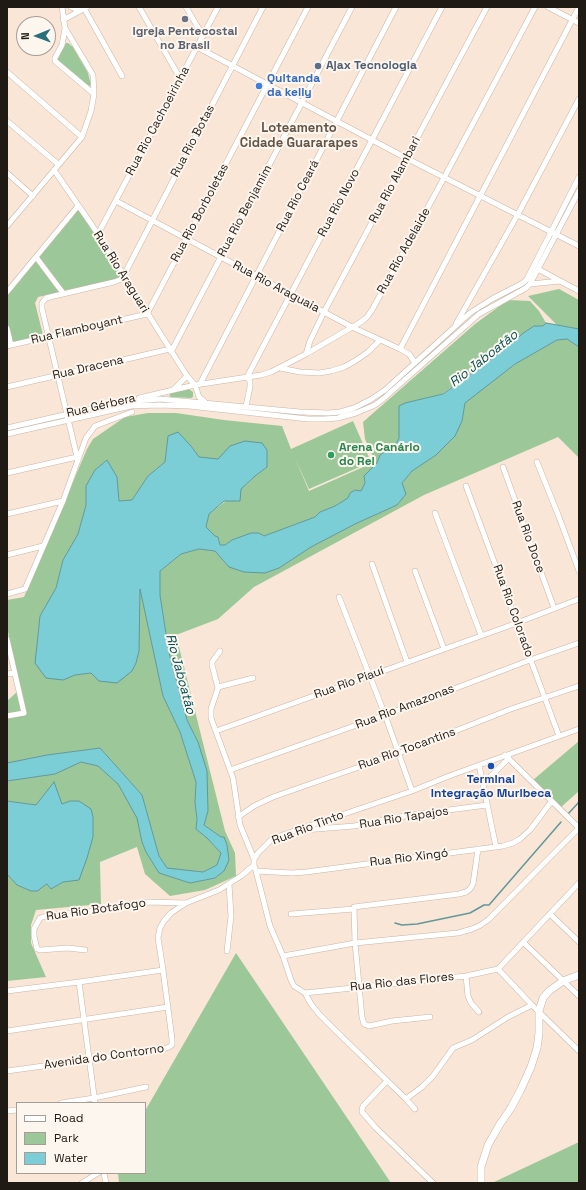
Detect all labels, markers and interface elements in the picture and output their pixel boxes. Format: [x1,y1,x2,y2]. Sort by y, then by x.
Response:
marker: Igreja Pentecostal no Brasil [180,14,190,24]
north arrow [16,16,56,56]
place label: Igreja Pentecostal no Brasil [132,25,238,53]
text: N [18,32,32,40]
place label: Ajax Tecnologia [326,59,417,73]
marker: Ajax Tecnologia [313,61,323,71]
street label: Rua Rio Cachoeirinha [123,64,193,178]
place label: Quitanda da kelly [267,72,320,100]
marker: Quitanda da kelly [254,81,264,91]
street label: Rua Rio Botas [168,102,218,180]
district label: Loteamento Cidade Guararapes [240,120,358,151]
street label: Rua Rio Alambari [366,134,424,226]
street label: Rua Rio Ceará [274,158,322,234]
street label: Rua Rio Borboletas [168,161,232,265]
street label: Rua Rio Benjamim [215,163,275,259]
street label: Rua Rio Novo [315,167,363,239]
street label: Rua Rio Adelaide [374,206,434,296]
street label: Rua Rio Araguari [90,228,152,316]
street label: Rua Rio Araguaia [230,258,322,316]
street label: Rua Flamboyant [30,312,124,348]
water label: Rio Jaboatão [447,327,521,391]
street label: Rua Dracena [51,353,125,383]
street label: Rua Gérbera [65,391,137,421]
place label: Arena Canário do Rei [339,441,420,469]
marker: Arena Canário do Rei [326,450,336,460]
street label: Rua Rio Doce [508,499,548,575]
street label: Rua Rio Colorado [490,563,536,659]
water label: Rio Jaboatão [162,632,198,716]
street label: Rua Rio Piauí [312,664,386,702]
street label: Rua Rio Amazonas [354,682,456,732]
street label: Rua Rio Tocantins [356,725,458,773]
marker: Terminal Integração Muribeca [486,761,496,771]
place label: Terminal Integração Muribeca [431,773,551,801]
street label: Rua Rio Tapajos [358,804,450,832]
street label: Rua Rio Tinto [270,808,346,848]
street label: Rua Rio Xingó [369,846,449,870]
street label: Rua Rio Botafogo [45,896,147,924]
street label: Rua Rio das Flores [349,969,455,995]
street label: Avenida do Contorno [43,1041,165,1073]
legend [16,1102,146,1174]
text: Road [54,1110,83,1126]
text: Park [54,1130,79,1146]
text: Water [54,1150,88,1166]

